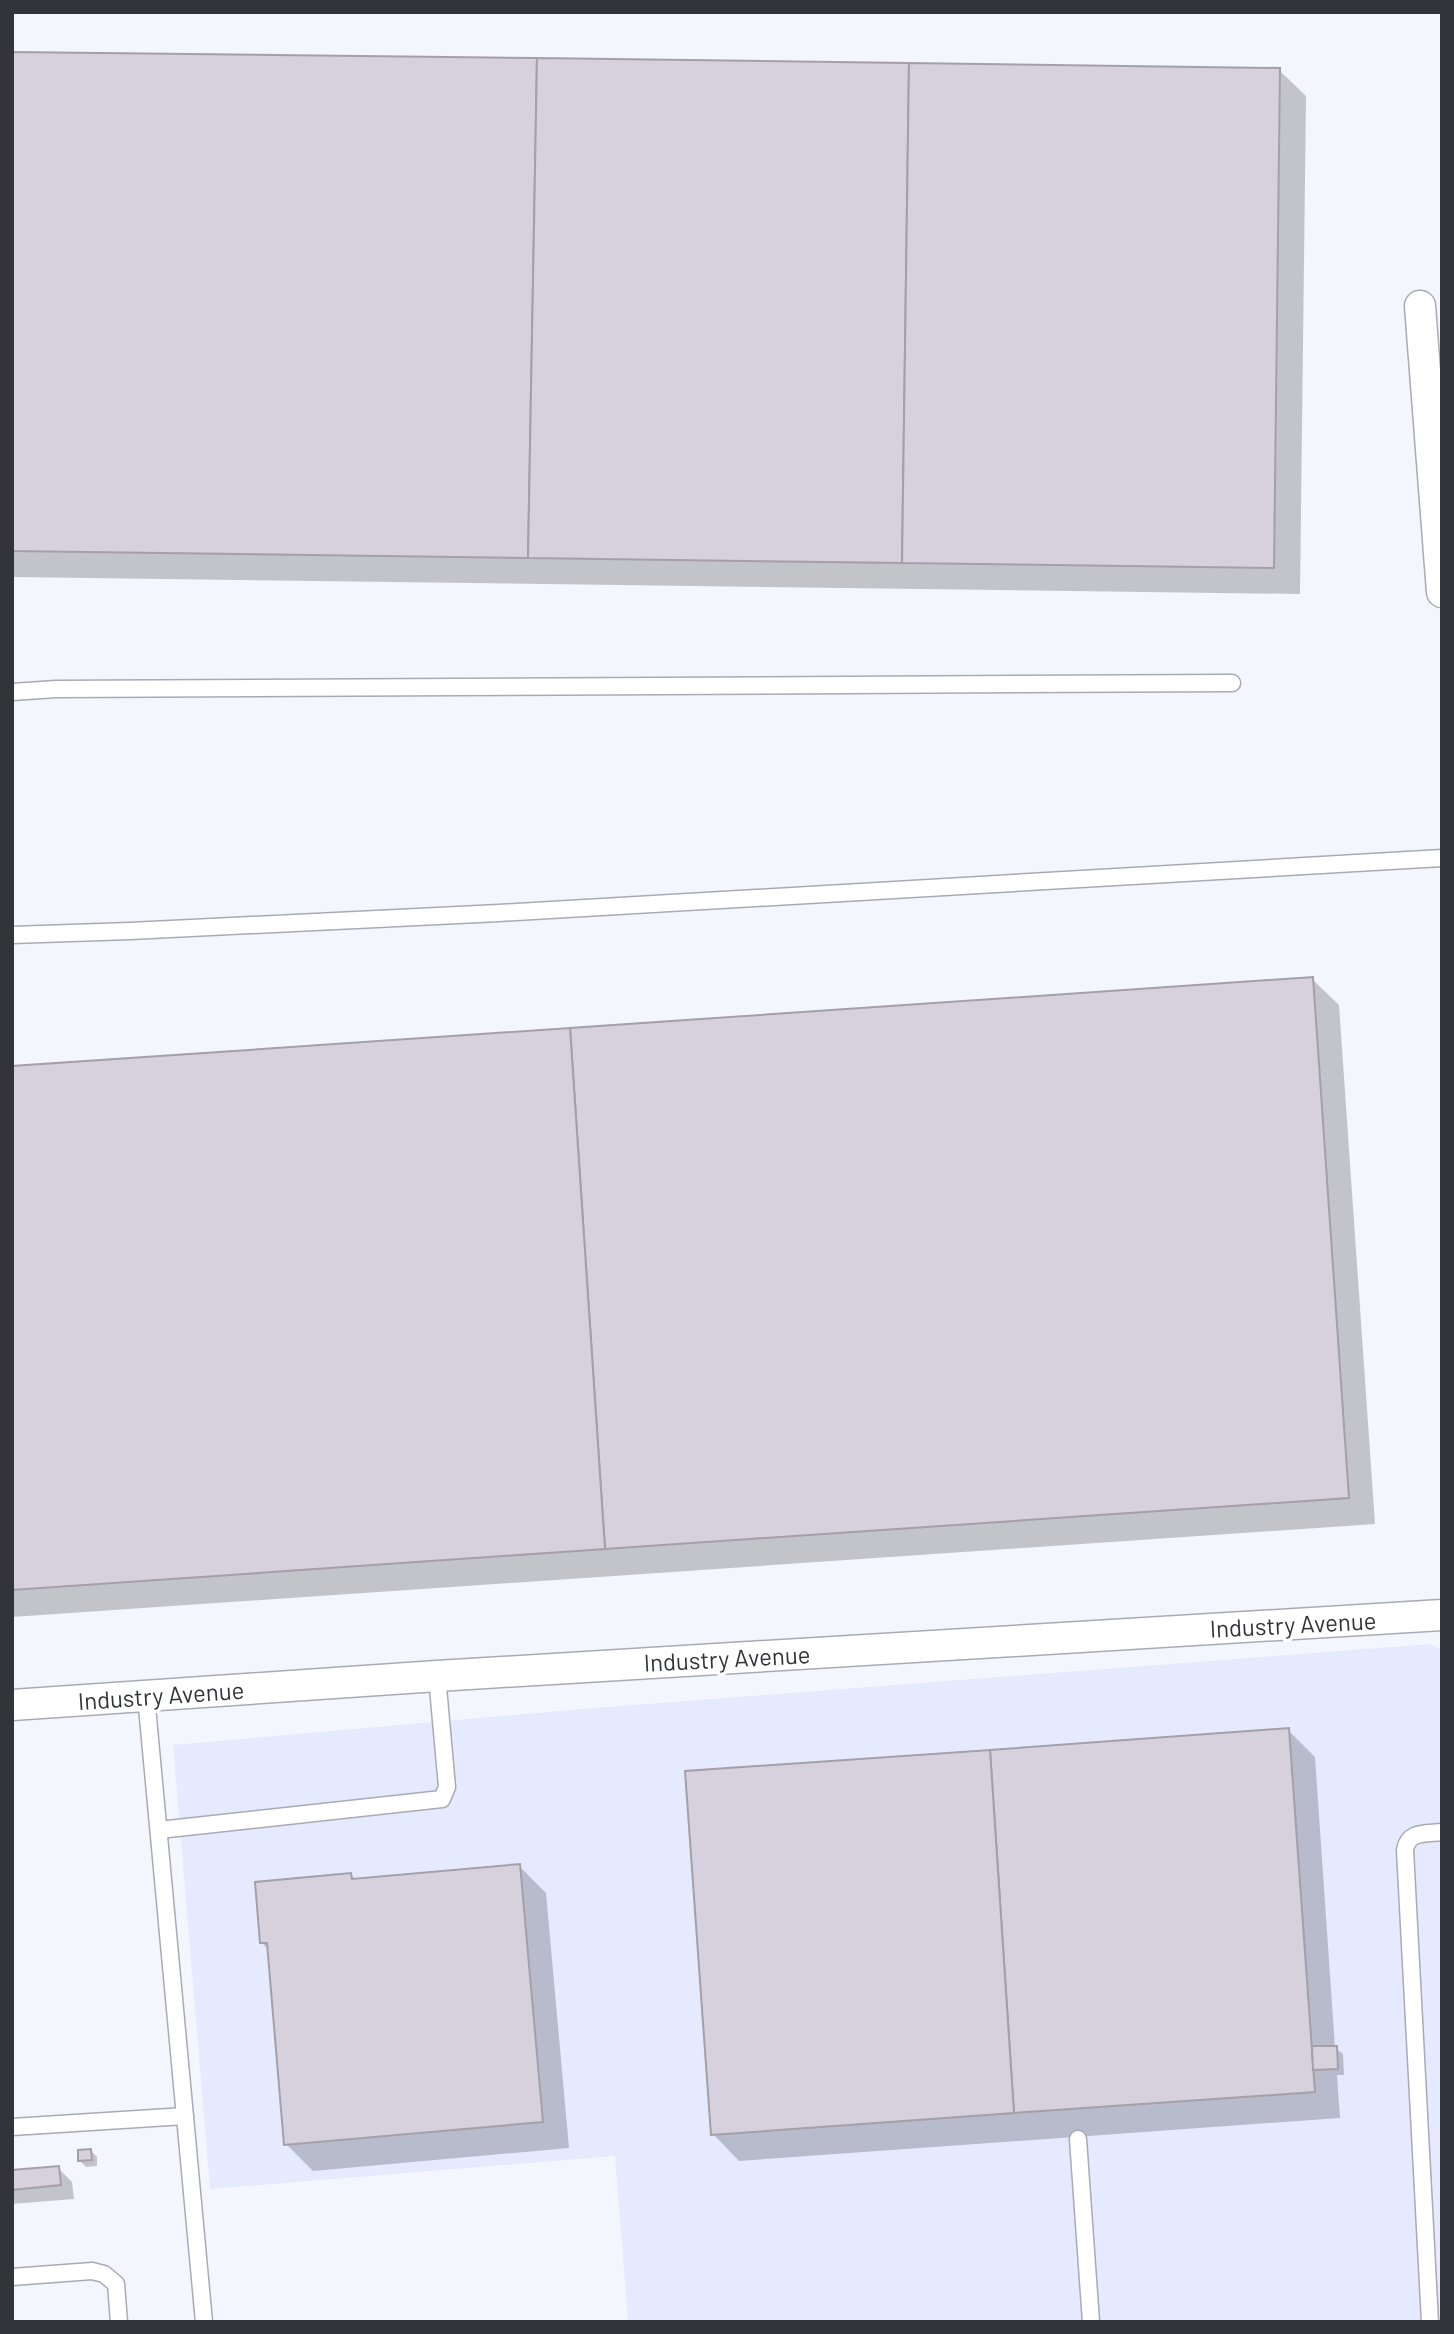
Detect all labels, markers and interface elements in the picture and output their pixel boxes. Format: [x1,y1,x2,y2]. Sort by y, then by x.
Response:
street label: Industry Avenue [1209,1605,1377,1643]
street label: Industry Avenue [643,1639,811,1677]
street label: Industry Avenue [77,1675,245,1715]

